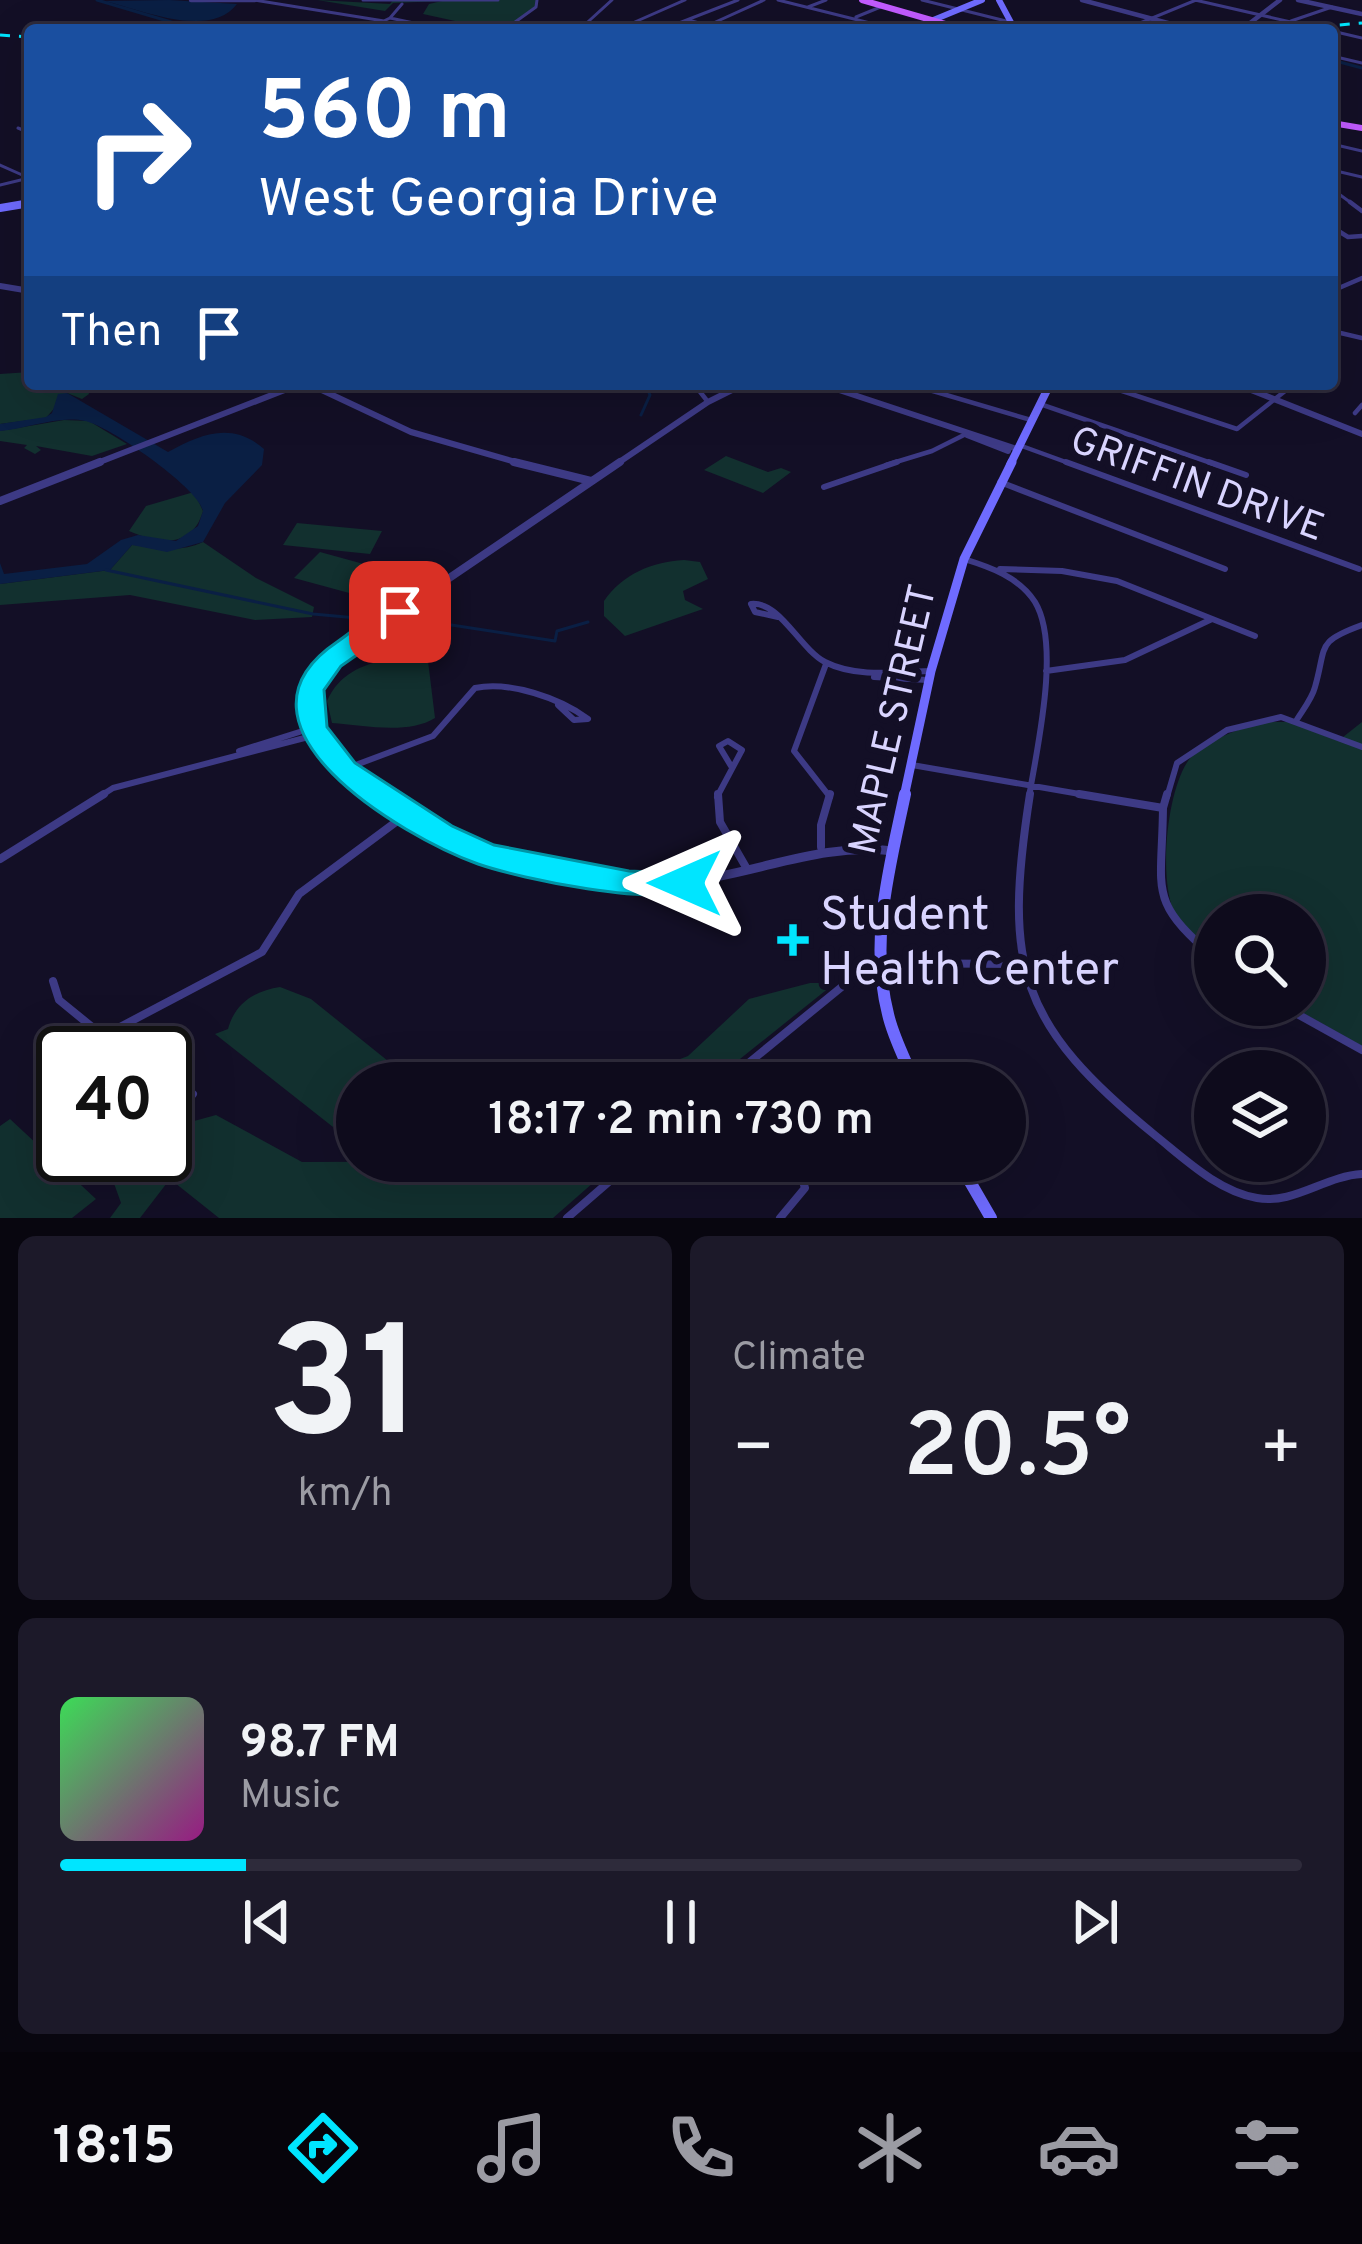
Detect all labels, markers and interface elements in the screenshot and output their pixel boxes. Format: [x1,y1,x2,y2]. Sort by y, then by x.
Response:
text: 560 m [258,63,511,169]
icon: right [60,72,216,228]
text: West Georgia Drive [258,167,719,236]
icon: arrive [186,300,252,366]
text: Then [60,305,162,362]
street label: GRIFFIN DRIVE [1063,418,1330,555]
pin [349,561,451,663]
icon: arrive [367,579,433,645]
street label: MAPLE STREET [841,580,950,860]
position arrow [622,820,748,946]
place label: Student Health Center [820,887,1119,1002]
map controls [1194,894,1326,1182]
button: search [1194,894,1326,1026]
marker: Student Health Center [777,924,809,956]
speed limit sign: 40 [36,1026,192,1182]
button: layers [1194,1050,1326,1182]
text: 18:17 · 2 min · 730 m [488,1093,874,1150]
text: 31 [267,1294,423,1492]
text: Climate [732,1335,866,1384]
text: 20.5° [903,1395,1131,1508]
text: − [732,1410,775,1493]
text: + [1259,1410,1302,1493]
text: km/h [298,1471,392,1520]
text: 98.7 FM [240,1716,400,1773]
text: Music [240,1773,341,1822]
icon: previous [234,1889,300,1955]
icon: pause [648,1889,714,1955]
icon: next [1062,1889,1128,1955]
icon: directions [281,2106,365,2190]
icon: music [470,2106,554,2190]
icon: phone [659,2106,743,2190]
icon: climate [848,2106,932,2190]
icon: car [1037,2106,1121,2190]
icon: filters [1225,2106,1309,2190]
text: 18:15 [52,2114,176,2183]

